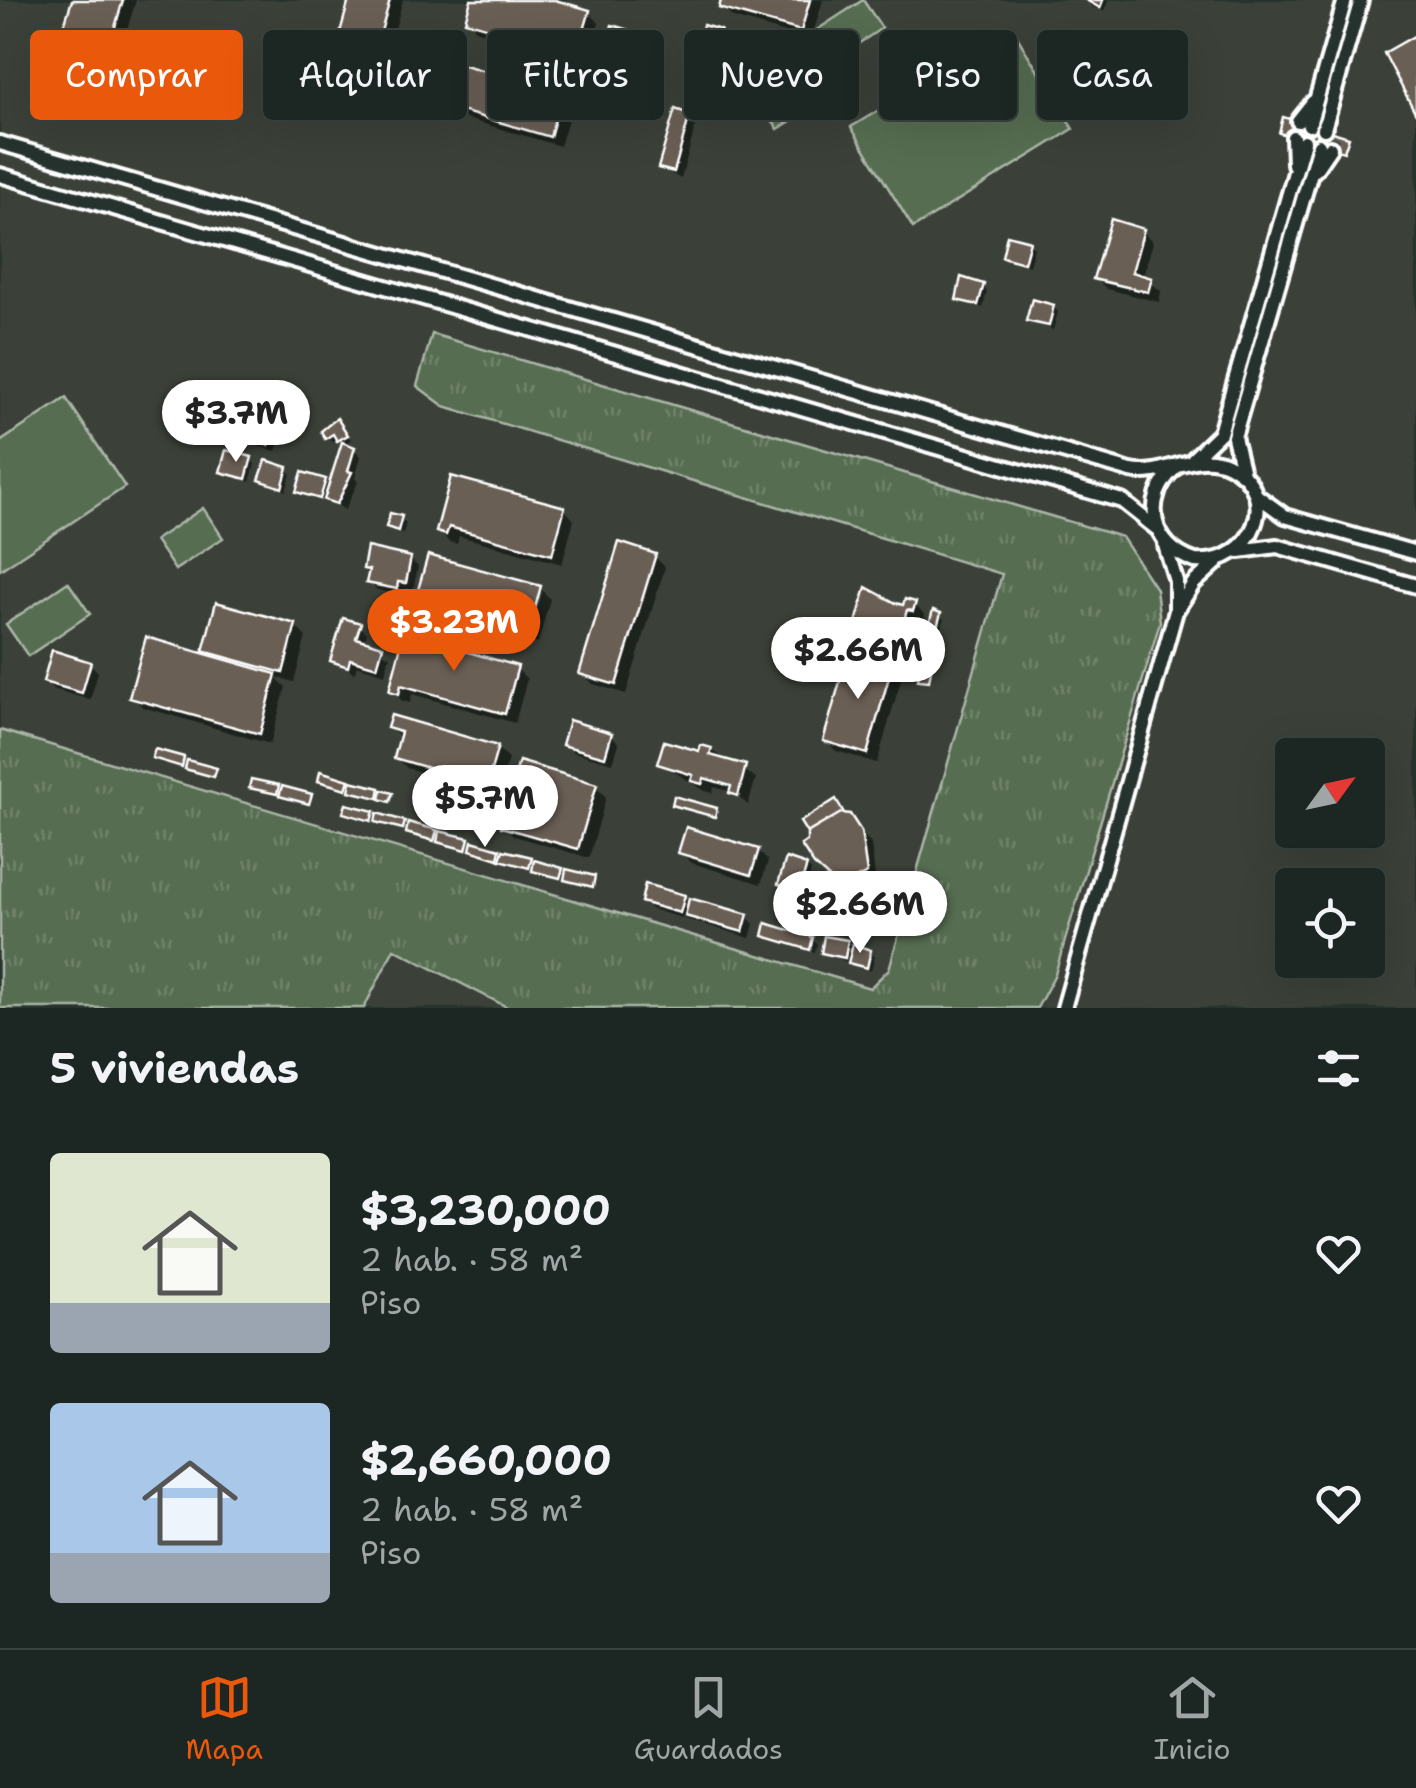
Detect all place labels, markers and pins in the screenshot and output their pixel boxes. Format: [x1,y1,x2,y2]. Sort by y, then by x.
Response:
pin: $3.7M [166,380,306,465]
pin: $3.23M [373,589,535,674]
pin: $2.66M [777,617,939,702]
pin: $5.7M [415,765,555,850]
pin: $2.66M [779,871,941,956]

